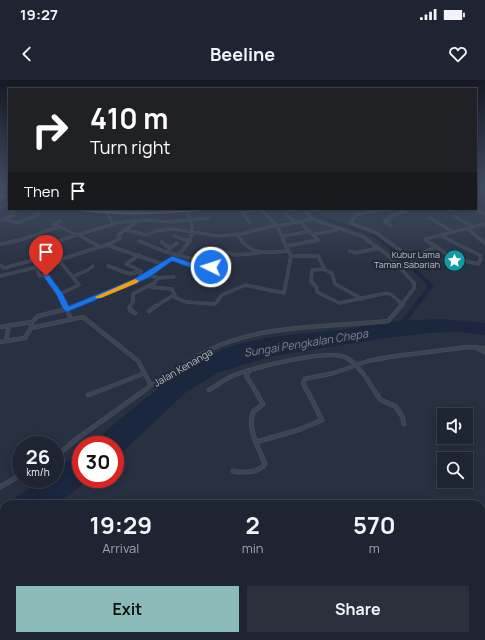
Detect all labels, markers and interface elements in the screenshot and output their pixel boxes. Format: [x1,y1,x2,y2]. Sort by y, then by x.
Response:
text: 19:27 [20,4,58,25]
text: Beeline [210,42,275,66]
icon: back [16,43,38,65]
icon: heart [447,43,469,65]
text: 410 m [90,99,169,137]
icon: right [24,104,76,156]
text: Turn right [90,135,171,159]
icon: arrive [67,180,89,202]
text: Then [24,181,59,202]
pin [29,235,63,276]
icon: arrive [35,241,57,263]
position arrow [190,246,232,288]
place icon: Kubur Lama Taman Sabariah [442,247,468,273]
place label: Kubur Lama Taman Sabariah [374,248,440,271]
water label: Sungai Pengkalan Chepa [243,325,370,360]
street label: Jalan Kenanga [151,344,215,390]
map controls [437,408,473,488]
button: sound [437,408,473,444]
speed limit sign: 30 [72,436,124,488]
text: 26 [26,443,50,470]
button: search [437,452,473,488]
text: km/h [26,465,50,479]
text: 19:29 [89,508,152,541]
text: 2 [245,508,260,541]
text: 570 [353,508,396,541]
text: Arrival [102,539,139,557]
text: min [242,539,263,557]
text: m [369,539,380,557]
button: Exit [16,586,239,632]
button: Share [247,586,469,632]

